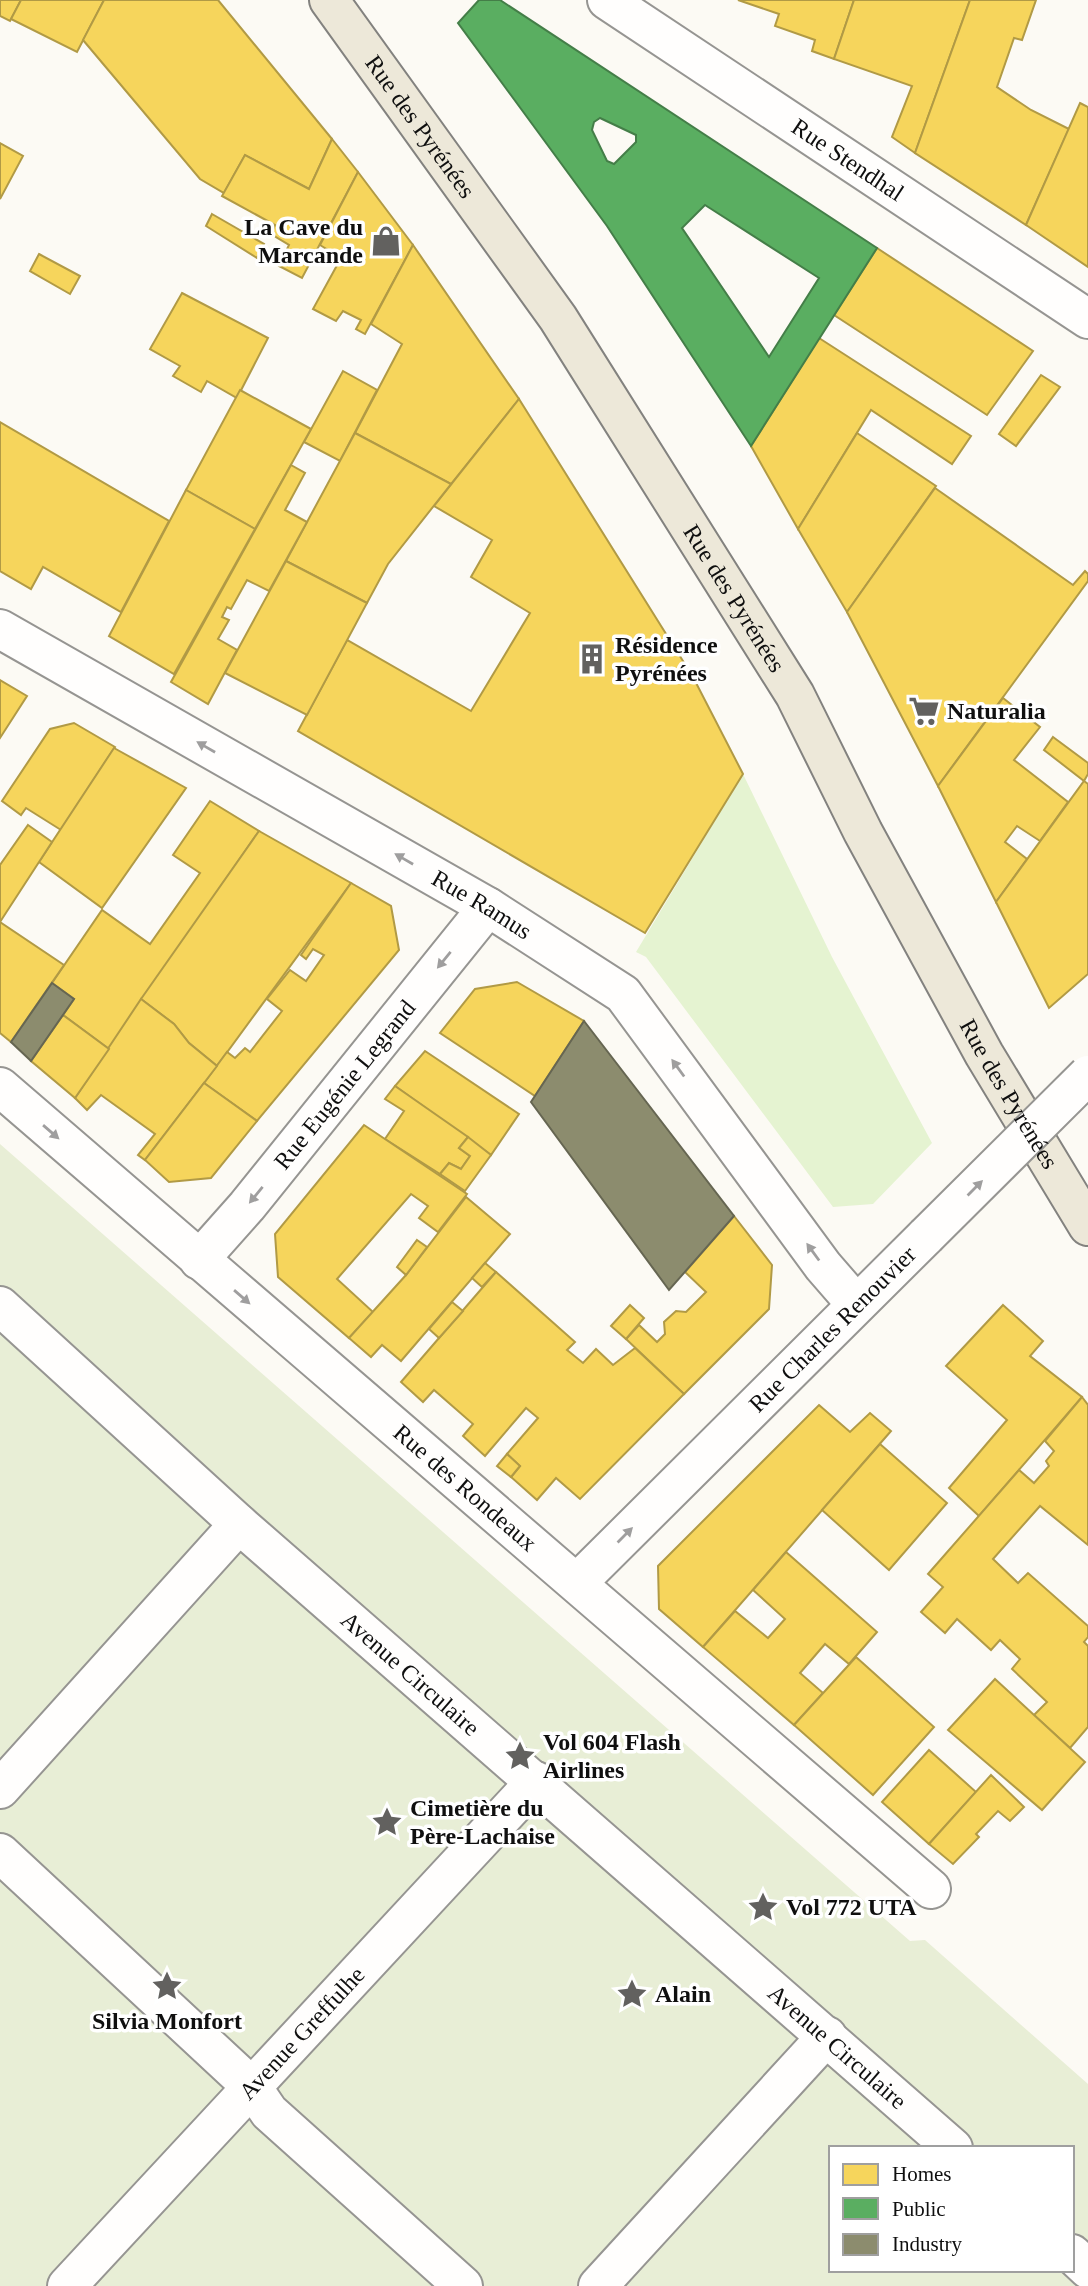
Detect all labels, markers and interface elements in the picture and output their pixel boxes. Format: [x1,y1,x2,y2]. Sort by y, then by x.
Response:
street label: Rue des Pyrénées [360,50,480,203]
street label: Rue Stendhal [787,113,909,206]
place label: La Cave du Marcande [244,214,363,268]
shop icon: La Cave du Marcande [369,224,403,258]
street label: Rue des Pyrénées [678,520,790,677]
place label: Résidence Pyrénées [615,632,718,686]
building icon: Résidence Pyrénées [575,642,609,676]
supermarket icon: Naturalia [907,694,941,728]
place label: Naturalia [947,698,1046,724]
one-way arrow [196,741,216,753]
one-way arrow [394,853,413,865]
street label: Rue Ramus [427,865,536,944]
one-way arrow [437,951,452,968]
street label: Rue Eugénie Legrand [269,995,421,1174]
street label: Rue des Pyrénées [955,1015,1063,1173]
one-way arrow [671,1059,685,1078]
one-way arrow [43,1124,60,1139]
one-way arrow [966,1180,983,1197]
one-way arrow [248,1185,263,1203]
street label: Rue Charles Renouvier [744,1241,921,1417]
one-way arrow [806,1242,820,1261]
one-way arrow [233,1289,251,1305]
street label: Rue des Rondeaux [389,1419,542,1556]
one-way arrow [617,1527,634,1544]
street label: Avenue Circulaire [336,1606,485,1741]
place label: Vol 604 Flash Airlines [543,1729,681,1783]
place icon: Vol 604 Flash Airlines [503,1739,537,1773]
place label: Cimetière du Père-Lachaise [410,1795,555,1849]
place icon: Cimetière du Père-Lachaise [370,1805,404,1839]
place icon: Vol 772 UTA [746,1890,780,1924]
place label: Vol 772 UTA [786,1894,917,1920]
street label: Avenue Greffulhe [234,1961,370,2105]
place icon: Silvia Monfort [150,1969,184,2003]
place icon: Alain [615,1977,649,2011]
street label: Avenue Circulaire [763,1980,912,2114]
place label: Alain [655,1981,711,2007]
place label: Silvia Monfort [92,2008,242,2034]
legend [829,2146,1074,2272]
text: Homes [892,2162,952,2186]
text: Public [892,2197,946,2221]
text: Industry [892,2232,962,2256]

